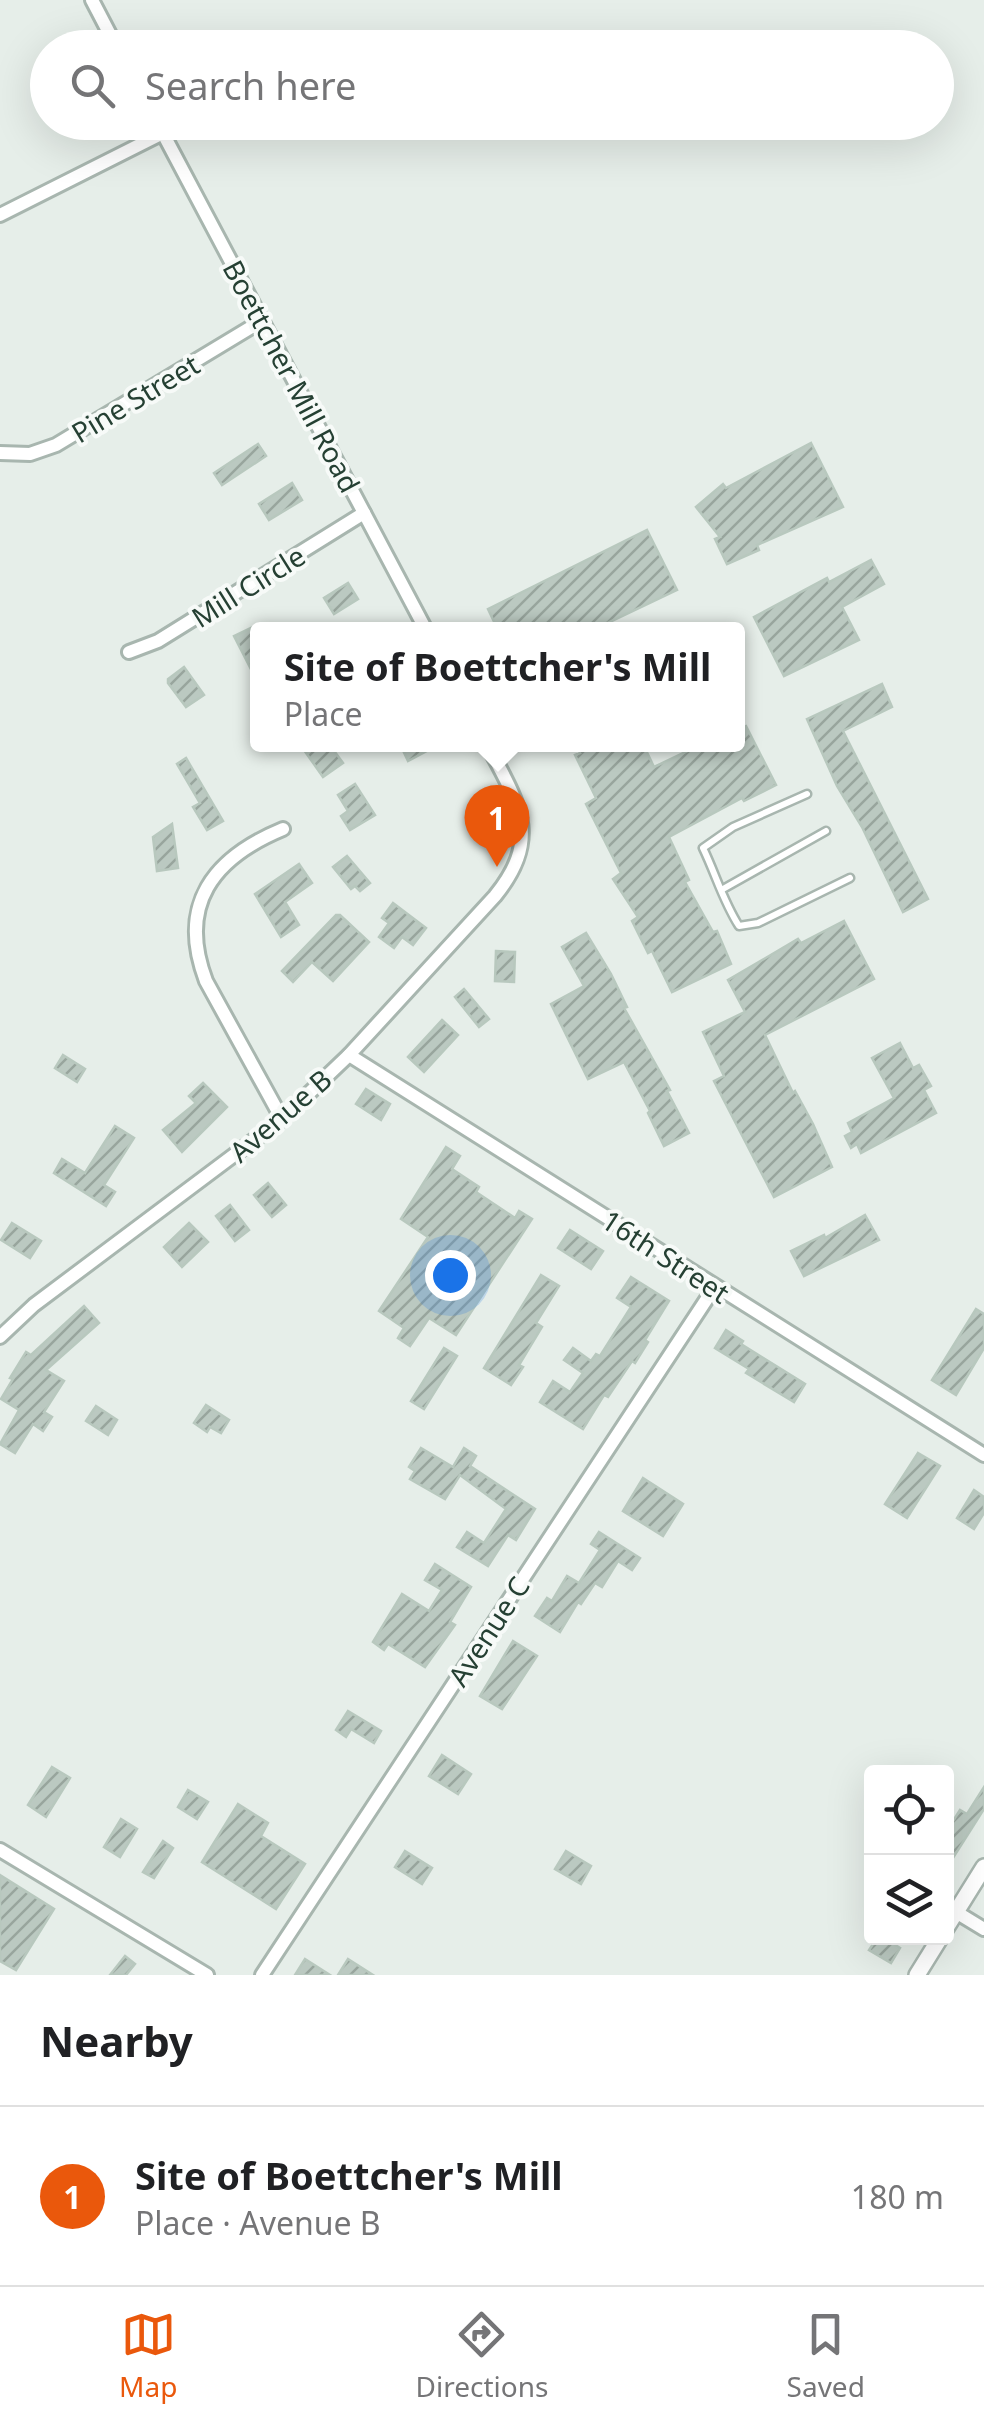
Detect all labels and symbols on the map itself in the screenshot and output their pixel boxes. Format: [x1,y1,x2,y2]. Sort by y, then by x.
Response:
street label: Boettcher Mill Road [215,253,369,499]
street label: Pine Street [64,345,206,451]
street label: Mill Circle [184,536,312,636]
pin: 1 [464,784,530,867]
street label: Avenue B [221,1060,339,1170]
street label: 16th Street [595,1201,737,1311]
your location [425,1250,476,1301]
street label: Avenue C [438,1569,538,1693]

